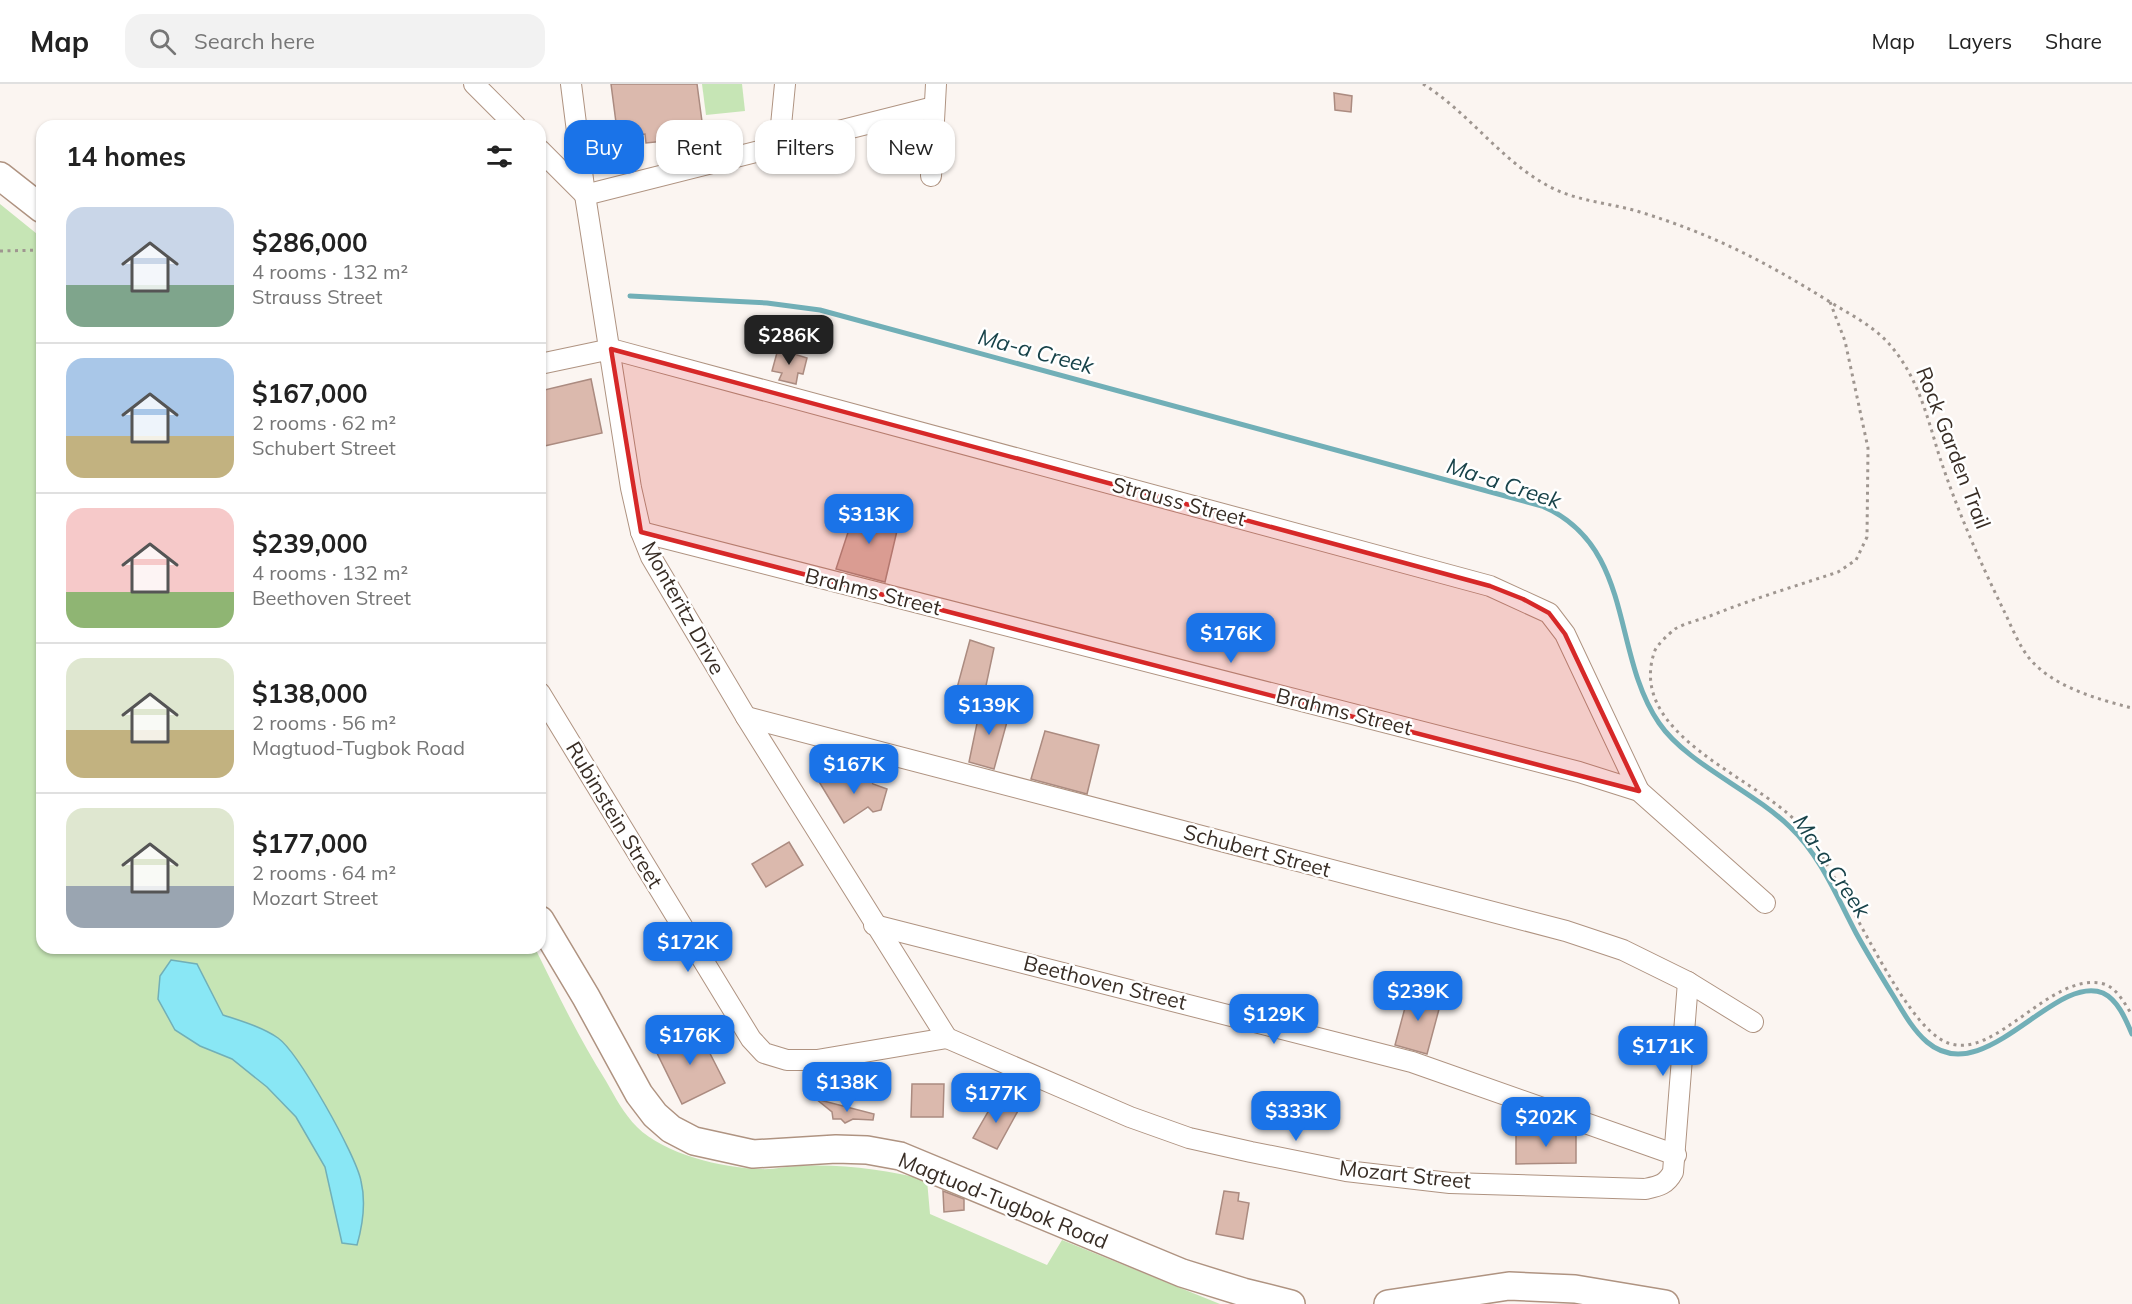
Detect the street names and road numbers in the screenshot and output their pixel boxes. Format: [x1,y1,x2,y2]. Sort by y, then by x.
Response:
street label: Rock Garden Trail [1911,363,1997,532]
street label: Strauss Street [1110,471,1249,531]
street label: Monteritz Drive [637,536,731,679]
street label: Brahms Street [803,562,944,620]
street label: Brahms Street [1274,682,1415,740]
street label: Rubinstein Street [561,736,669,892]
street label: Schubert Street [1181,818,1334,882]
street label: Beethoven Street [1021,949,1189,1015]
street label: Magtuod-Tugbok Road [895,1146,1112,1254]
street label: Mozart Street [1338,1154,1472,1194]

